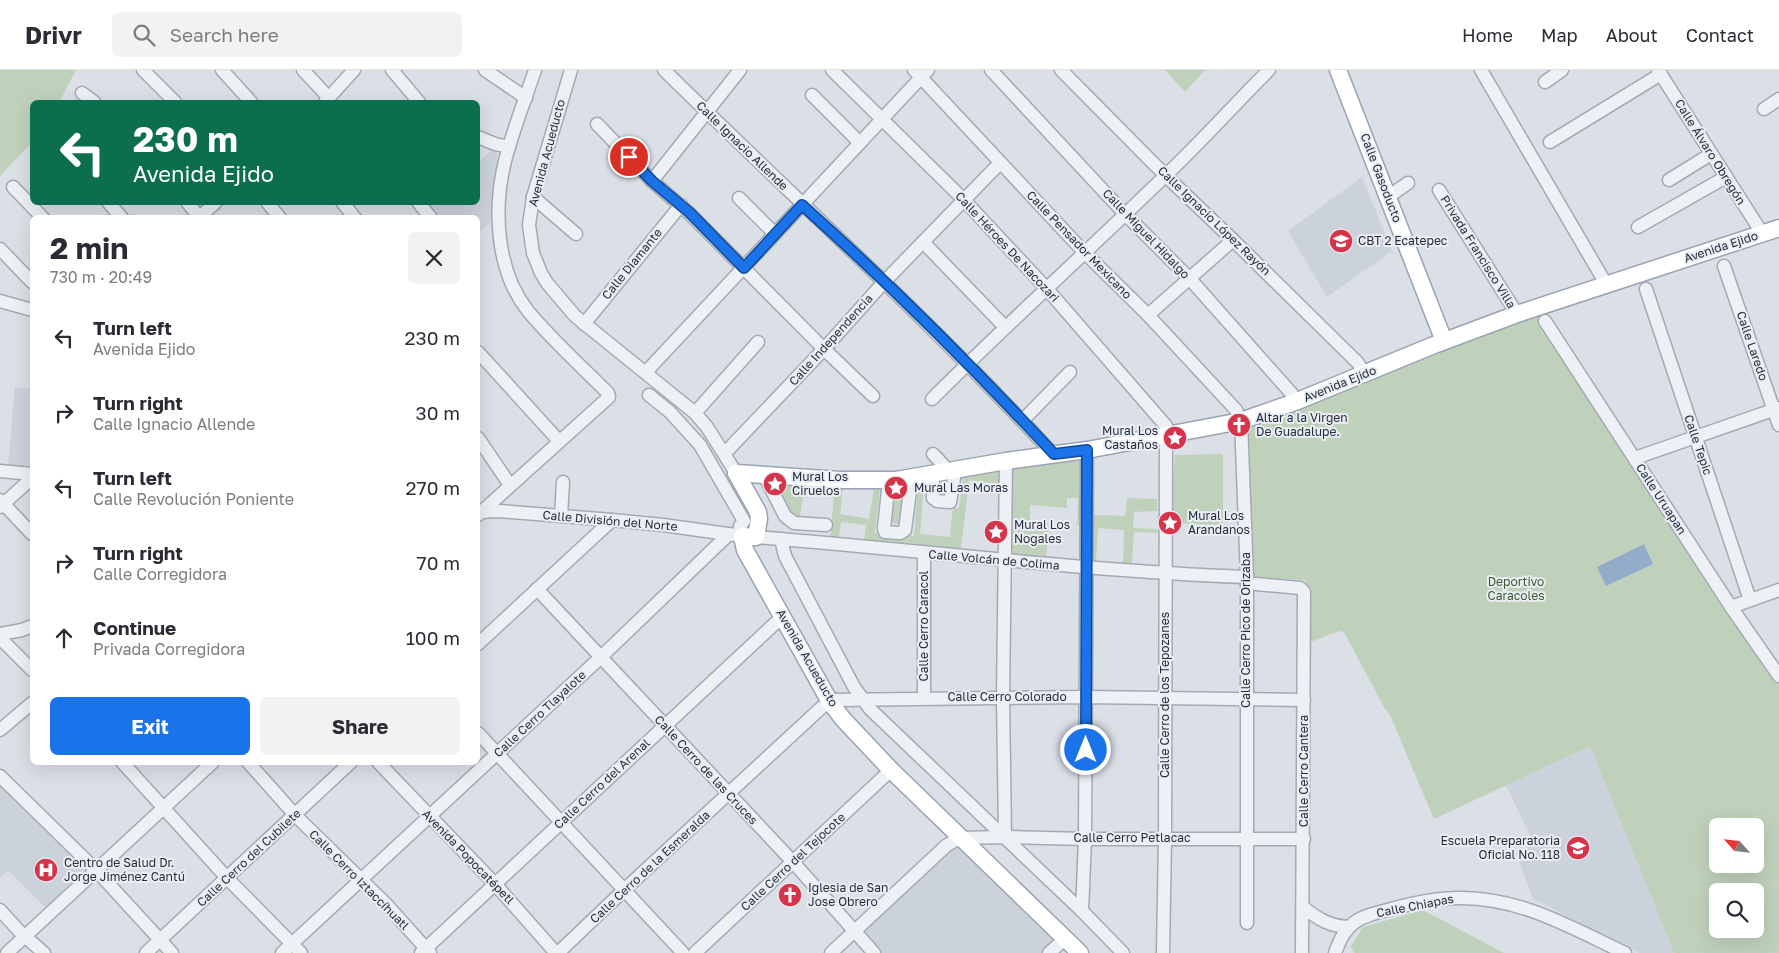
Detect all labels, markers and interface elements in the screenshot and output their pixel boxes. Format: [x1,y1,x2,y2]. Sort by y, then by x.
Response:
search box [112,12,462,57]
text: Drivr [25,20,82,49]
icon: search [130,21,158,49]
text: Search here [170,23,279,46]
text: Home [1462,24,1513,46]
text: Map [1541,24,1578,46]
text: About [1606,24,1658,46]
text: Contact [1686,24,1754,46]
street label: Calle Álvaro Obregón [1672,96,1749,207]
street label: Avenida Acueducto [525,98,568,208]
street label: Calle Ignacio Allende [693,98,791,193]
text: 230 m [133,118,238,160]
icon: left [50,120,115,185]
street label: Calle Gasoducto [1358,131,1405,225]
pin [608,136,650,178]
icon: arrive [615,143,643,171]
text: Avenida Ejido [133,160,274,187]
street label: Calle Ignacio López Rayón [1155,163,1274,278]
street label: Calle Miguel Hidalgo [1100,186,1193,282]
street label: Calle Pensador Mexicano [1024,187,1135,302]
street label: Calle Héroes De Nacozari [952,188,1062,305]
street label: Privada Francisco Villa [1437,192,1519,311]
street label: Calle Diamante [598,225,665,302]
school or university icon: CBT 2 Ecatepec [1328,228,1354,254]
street label: Avenida Ejido [1682,228,1760,266]
text: 2 min [50,230,128,266]
button: close [408,232,460,284]
place label: CBT 2 Ecatepec [1358,233,1448,248]
text: 730 m · 20:49 [50,267,152,287]
street label: Calle Independencia [786,291,876,389]
street label: Calle Laredo [1734,309,1771,382]
text: Turn left [93,316,172,339]
icon: left [50,324,78,352]
text: 230 m [405,326,460,349]
text: Avenida Ejido [93,339,195,359]
street label: Avenida Ejido [1301,362,1378,405]
text: Turn right [93,391,183,414]
icon: right [50,399,78,427]
text: 30 m [416,401,460,424]
place label: Altar a la Virgen De Guadalupe. [1256,410,1348,439]
church icon: Altar a la Virgen De Guadalupe. [1226,412,1252,438]
street label: Calle Tepic [1681,413,1716,477]
text: Calle Ignacio Allende [93,414,255,434]
place label: Mural Los Castaños [1102,423,1158,452]
place icon: Mural Los Castaños [1162,425,1188,451]
street label: Calle Uruapan [1633,460,1690,537]
text: Turn left [93,466,172,489]
place label: Mural Los Ciruelos [792,469,848,498]
place icon: Mural Los Ciruelos [762,471,788,497]
icon: left [50,474,78,502]
place icon: Mural Las Moras [883,475,909,501]
text: 270 m [406,476,460,499]
place label: Mural Las Moras [914,480,1008,495]
text: Calle Revolución Poniente [93,489,294,509]
street label: Calle División del Norte [542,507,678,534]
place label: Mural Los Arandanos [1188,508,1250,537]
place icon: Mural Los Arandanos [1157,510,1183,536]
place label: Mural Los Nogales [1014,517,1070,546]
place icon: Mural Los Nogales [983,519,1009,545]
text: Turn right [93,541,183,564]
street label: Calle Volcán de Colima [928,546,1060,573]
icon: right [50,549,78,577]
text: 70 m [417,551,460,574]
street label: Calle Cerro Pico de Orizaba [1238,552,1253,708]
text: Calle Corregidora [93,564,227,584]
street label: Calle Cerro Caracol [916,570,931,681]
park label: Deportivo Caracoles [1487,574,1545,603]
street label: Avenida Acueducto [773,606,842,709]
street label: Calle Cerro de los Tepozanes [1157,612,1172,778]
text: Continue [93,616,176,639]
icon: ahead [50,624,78,652]
text: 100 m [406,626,460,649]
text: Privada Corregidora [93,639,245,659]
street label: Calle Cerro Tlayalote [490,667,589,760]
street label: Calle Cerro Colorado [947,689,1067,704]
button: Exit [50,697,250,755]
button: Share [260,697,460,755]
street label: Calle Cerro de las Cruces [652,712,761,828]
street label: Calle Cerro Cantera [1296,715,1311,827]
position arrow [1059,723,1111,775]
street label: Calle Cerro del Arenal [551,735,653,832]
street label: Calle Cerro del Cubilete [194,806,304,910]
street label: Avenida Popocatépetl [419,806,518,907]
street label: Calle Cerro de la Esmeralda [587,807,713,926]
street label: Calle Cerro del Tejocote [737,809,848,914]
north arrow [1709,818,1764,872]
map controls [1709,818,1764,938]
street label: Calle Cerro Iztaccíhuatl [306,827,413,933]
street label: Calle Cerro Petlacac [1073,830,1191,845]
place label: Escuela Preparatoria Oficial No. 118 [1441,833,1560,862]
school or university icon: Escuela Preparatoria Oficial No. 118 [1565,835,1591,861]
place label: Centro de Salud Dr. Jorge Jiménez Cantú [64,855,185,884]
hospital icon: Centro de Salud Dr. Jorge Jiménez Cantú [33,857,59,883]
place label: Iglesia de San Jose Obrero [808,880,888,909]
church icon: Iglesia de San Jose Obrero [777,882,803,908]
button: search [1709,883,1764,938]
street label: Calle Chiapas [1375,891,1455,920]

